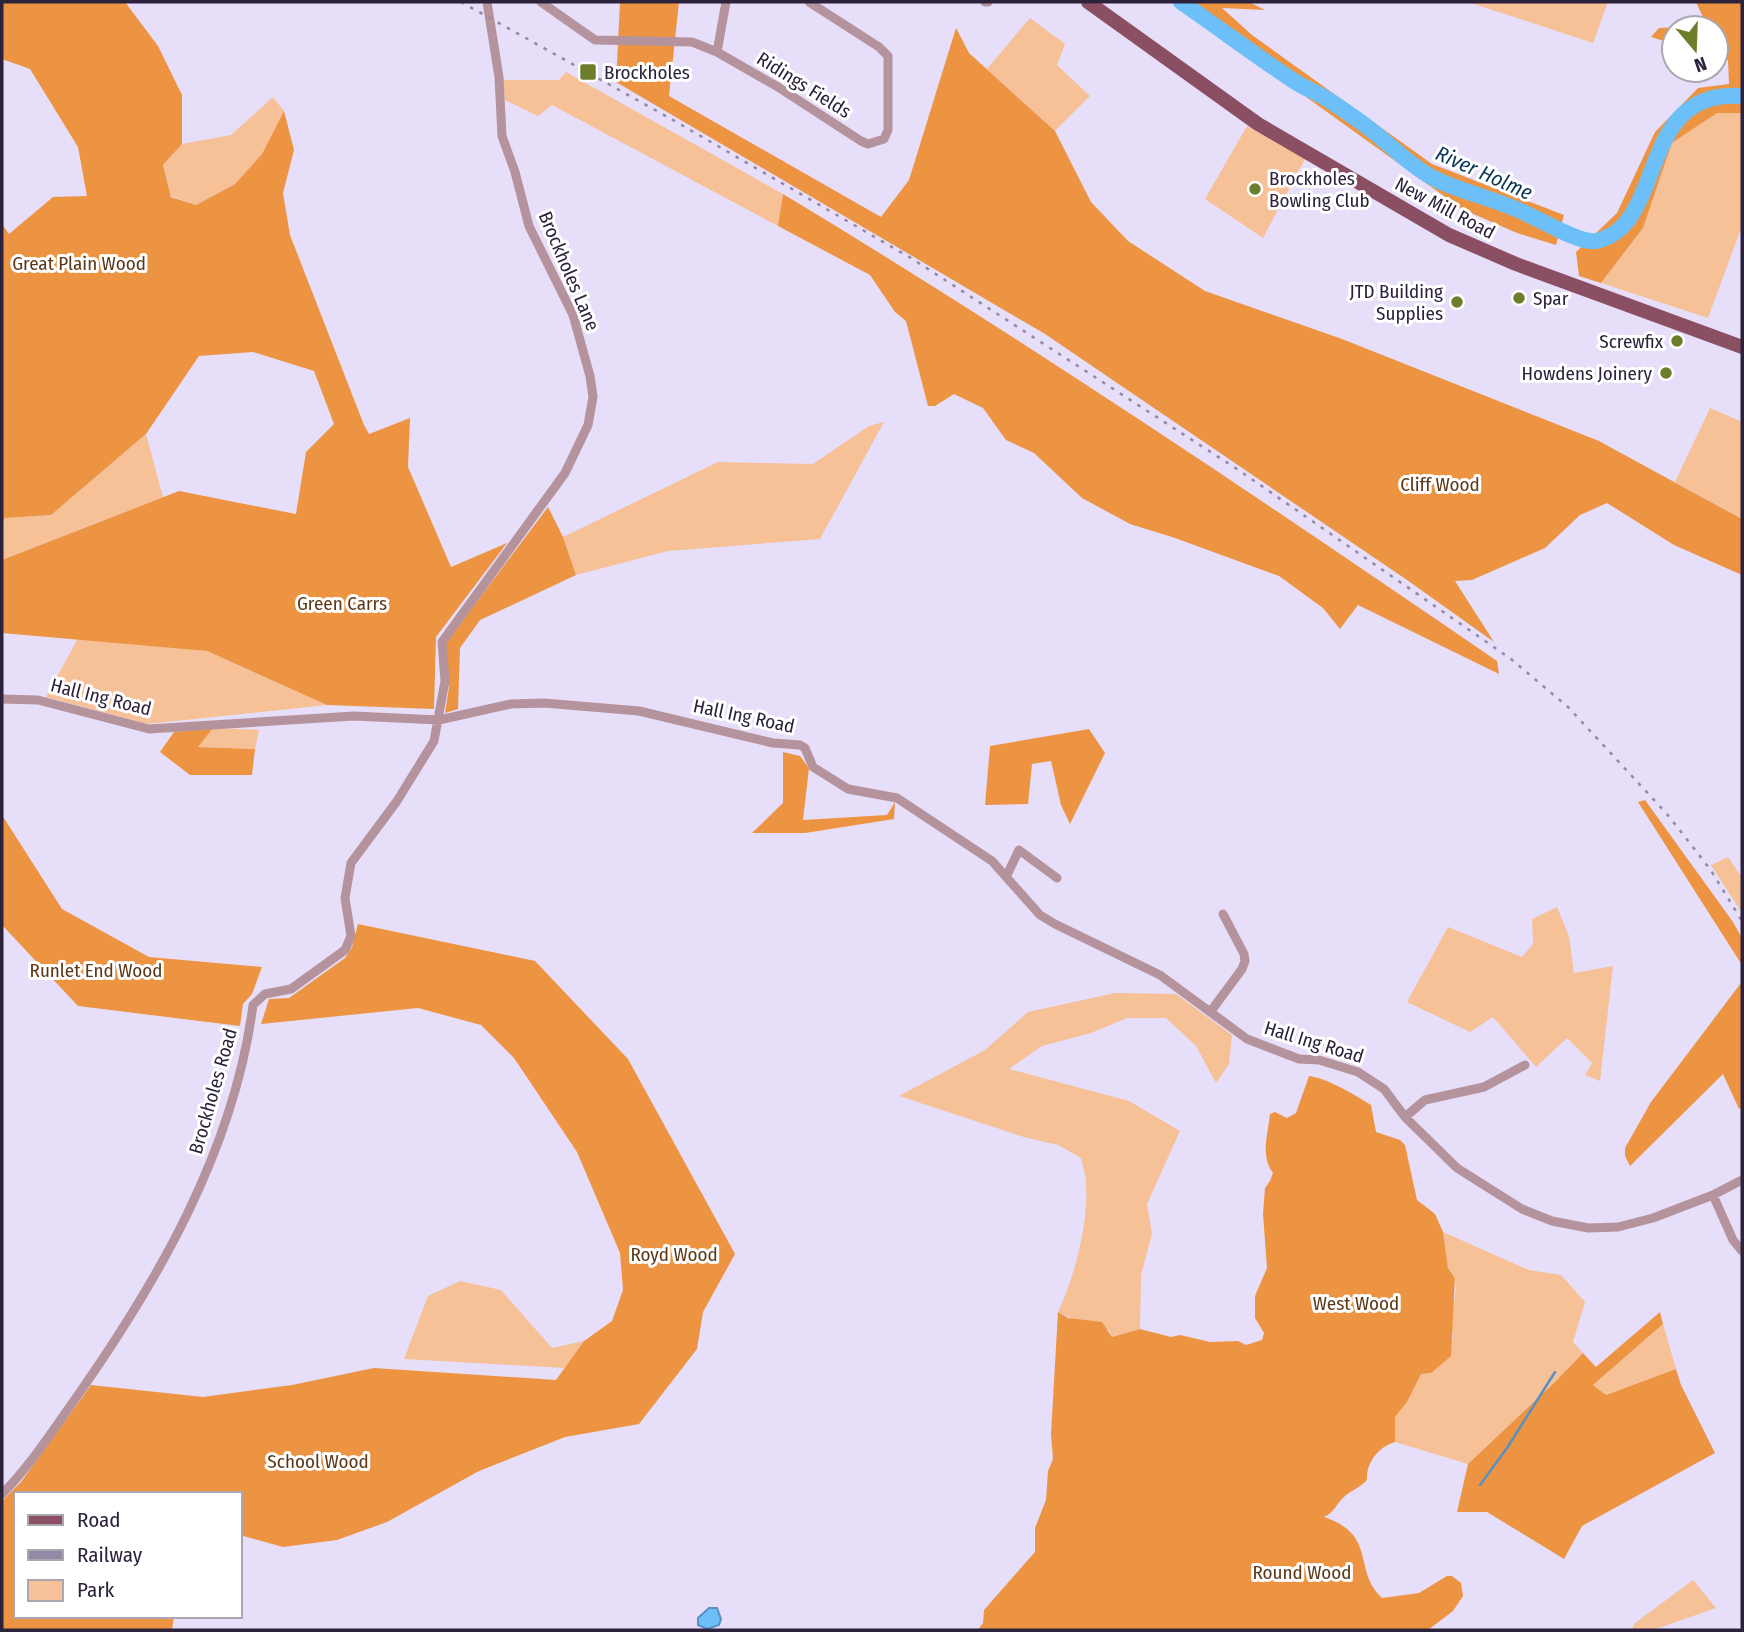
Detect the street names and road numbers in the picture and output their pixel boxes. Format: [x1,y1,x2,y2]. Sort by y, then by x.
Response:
street label: Ridings Fields [753,47,855,123]
street label: New Mill Road [1391,172,1499,244]
street label: Brockholes Lane [534,208,604,334]
street label: Hall Ing Road [48,673,154,721]
street label: Hall Ing Road [691,694,797,738]
street label: Hall Ing Road [1261,1016,1367,1068]
street label: Brockholes Road [184,1025,242,1157]

